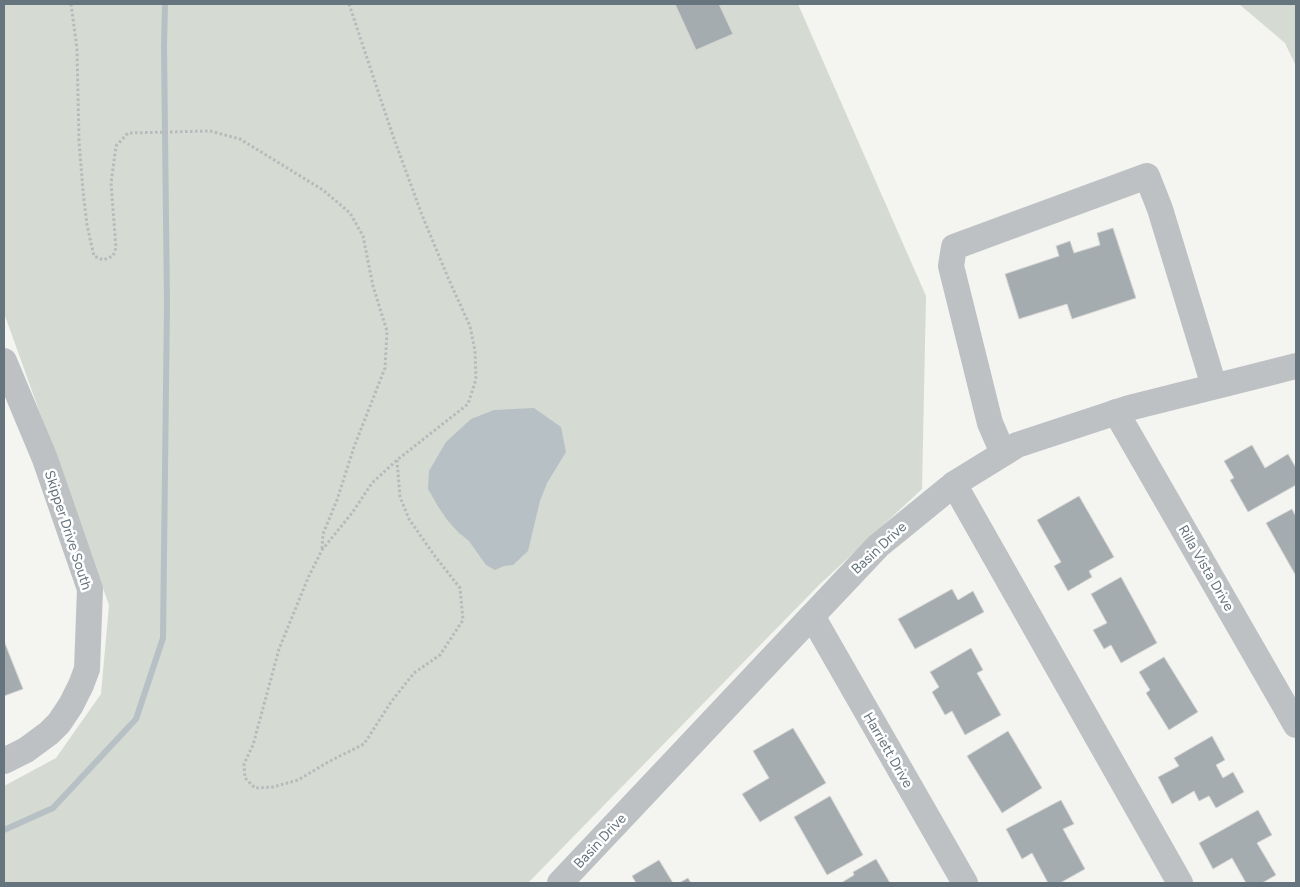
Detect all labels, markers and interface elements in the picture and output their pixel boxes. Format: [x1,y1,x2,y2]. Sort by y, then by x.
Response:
street label: Skipper Drive South [41,468,95,592]
street label: Basin Drive [848,518,910,578]
street label: Rilla Vista Drive [1175,522,1238,614]
street label: Harriett Drive [860,709,917,791]
street label: Basin Drive [570,810,630,872]

